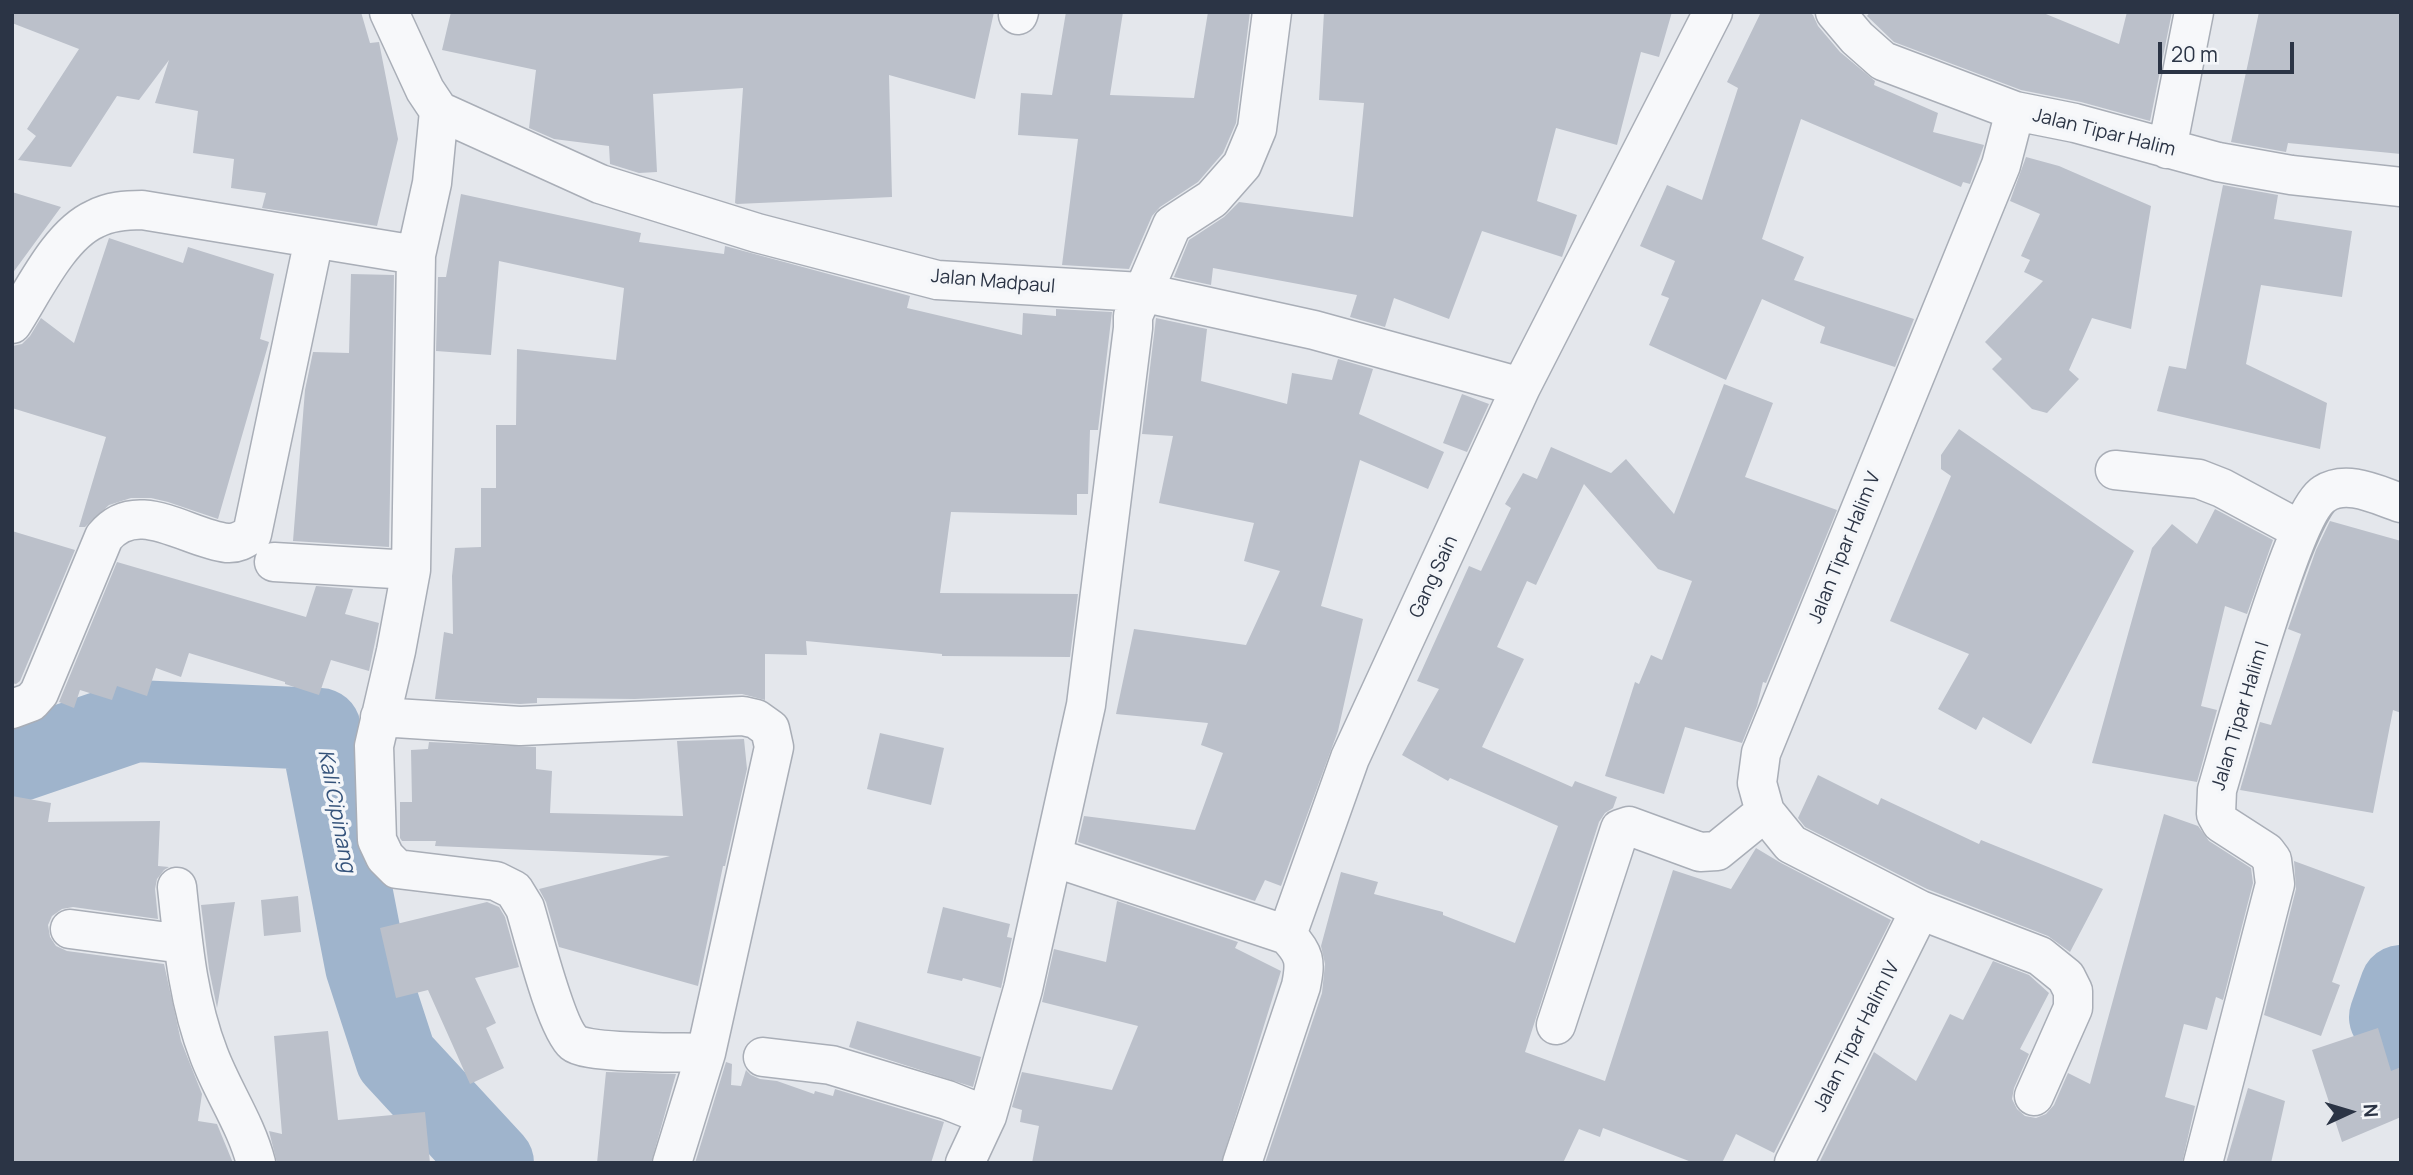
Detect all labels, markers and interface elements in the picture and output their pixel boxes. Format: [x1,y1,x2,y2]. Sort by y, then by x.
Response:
scale bar [2161,28,2298,72]
text: 20 m [2171,40,2218,68]
street label: Jalan Tipar Halim [2030,104,2178,162]
street label: Jalan Madpaul [930,265,1056,299]
street label: Jalan Tipar Halim V [1804,469,1886,627]
street label: Gang Sain [1405,532,1463,622]
street label: Jalan Tipar Halim I [2208,639,2274,793]
water label: Kali Cipinang [312,748,360,874]
street label: Jalan Tipar Halim IV [1809,958,1905,1116]
north arrow [2315,1077,2385,1147]
text: N [2358,1103,2384,1118]

